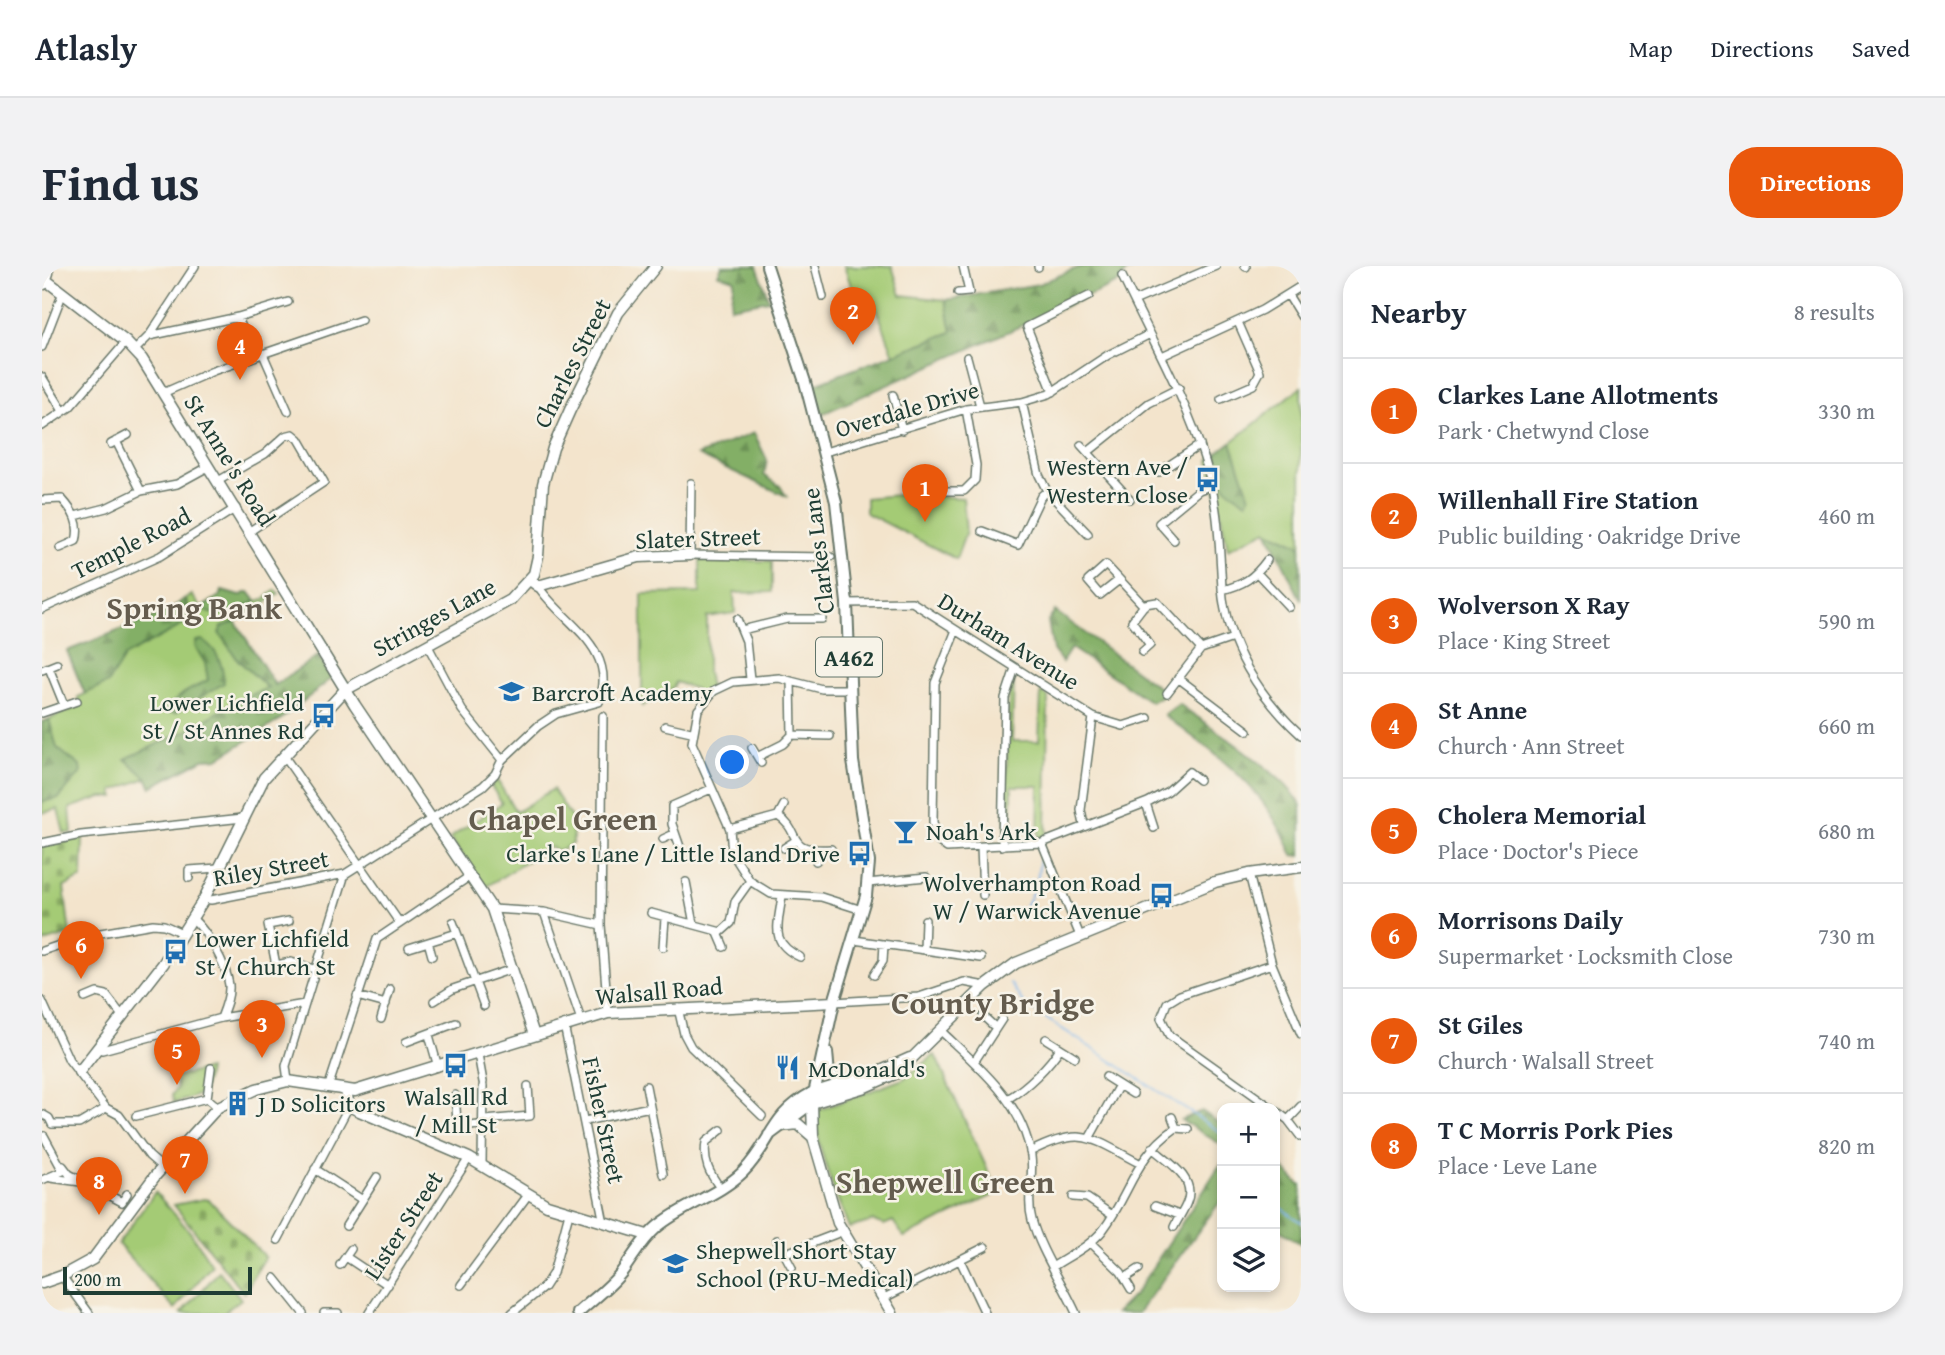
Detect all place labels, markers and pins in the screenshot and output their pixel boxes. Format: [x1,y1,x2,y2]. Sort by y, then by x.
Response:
pin: 2 [830,287,876,345]
pin: 4 [217,322,263,380]
place label: Western Ave / Western Close [1047,449,1188,512]
pin: 1 [902,464,948,522]
bus stop icon: Western Ave / Western Close [1194,466,1222,494]
place label: Barcroft Academy [532,675,713,710]
school or university icon: Barcroft Academy [498,678,526,706]
place label: Lower Lichfield St / St Annes Rd [142,685,304,748]
bus stop icon: Lower Lichfield St / St Annes Rd [310,702,338,730]
place label: Noah's Ark [926,814,1037,849]
bar icon: Noah's Ark [892,817,920,845]
place label: Clarke's Lane / Little Island Drive [506,836,840,871]
bus stop icon: Clarke's Lane / Little Island Drive [846,839,874,867]
place label: Wolverhampton Road W / Warwick Avenue [923,865,1141,928]
bus stop icon: Wolverhampton Road W / Warwick Avenue [1147,882,1175,910]
pin: 6 [58,921,104,979]
place label: Lower Lichfield St / Church St [195,921,349,984]
bus stop icon: Lower Lichfield St / Church St [161,938,189,966]
pin: 3 [239,1000,285,1058]
pin: 5 [154,1027,200,1085]
bus stop icon: Walsall Rd / Mill St [442,1051,470,1079]
place label: McDonald's [808,1051,925,1086]
restaurant icon: McDonald's [774,1054,802,1082]
place label: Walsall Rd / Mill St [404,1079,508,1142]
place label: J D Solicitors [255,1086,386,1121]
building icon: J D Solicitors [224,1089,252,1117]
pin: 7 [162,1136,208,1194]
pin: 8 [76,1157,122,1215]
place label: Shepwell Short Stay School (PRU-Medical) [696,1233,913,1296]
school or university icon: Shepwell Short Stay School (PRU-Medical) [662,1250,690,1278]

